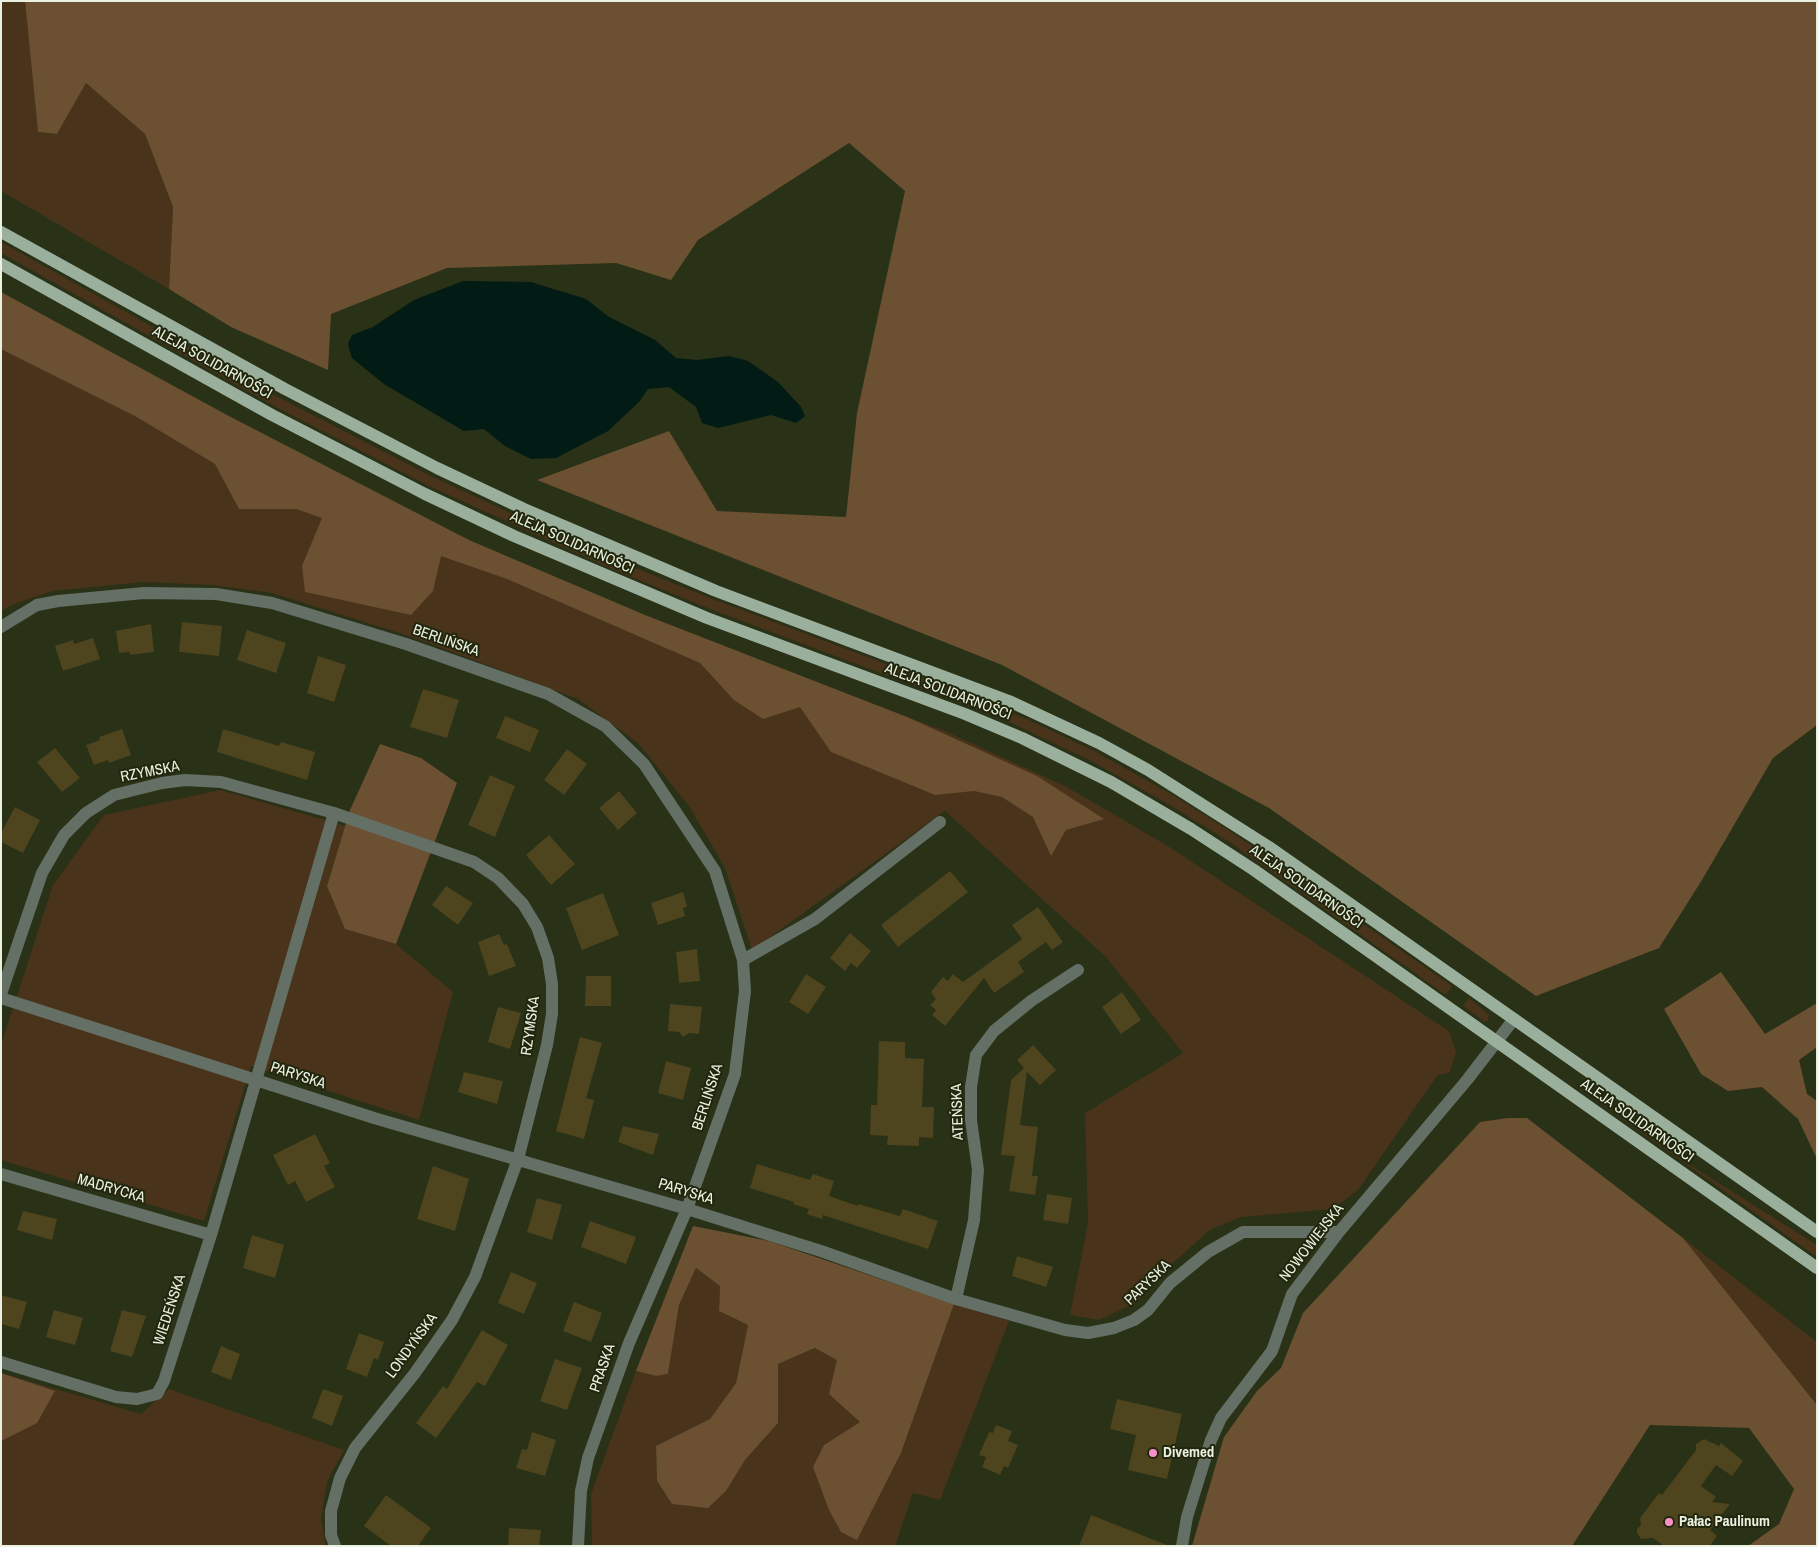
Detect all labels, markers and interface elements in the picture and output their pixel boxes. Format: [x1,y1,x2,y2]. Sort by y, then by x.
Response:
street label: ALEJA SOLIDARNOŚCI [149,323,275,403]
street label: ALEJA SOLIDARNOŚCI [507,508,637,578]
street label: BERLIŃSKA [410,621,482,661]
street label: ALEJA SOLIDARNOŚCI [882,660,1014,724]
street label: RZYMSKA [119,757,181,787]
street label: ALEJA SOLIDARNOŚCI [1246,841,1366,933]
street label: RZYMSKA [518,995,544,1057]
street label: PARYSKA [268,1059,328,1093]
street label: BERLIŃSKA [689,1061,727,1133]
street label: ALEJA SOLIDARNOŚCI [1577,1075,1697,1167]
street label: ATEŃSKA [948,1083,968,1141]
street label: MADRYCKA [75,1171,147,1207]
street label: PARYSKA [656,1175,716,1209]
street label: NOWOWIEJSKA [1276,1201,1348,1285]
street label: PARYSKA [1121,1257,1175,1309]
street label: WIEDEŃSKA [150,1272,190,1348]
street label: LONDYŃSKA [382,1310,442,1382]
street label: PRASKA [586,1341,620,1395]
place label: Divemed [1163,1444,1214,1462]
marker: Divemed [1147,1447,1159,1459]
place label: Pałac Paulinum [1679,1513,1770,1531]
marker: Pałac Paulinum [1663,1516,1675,1528]

